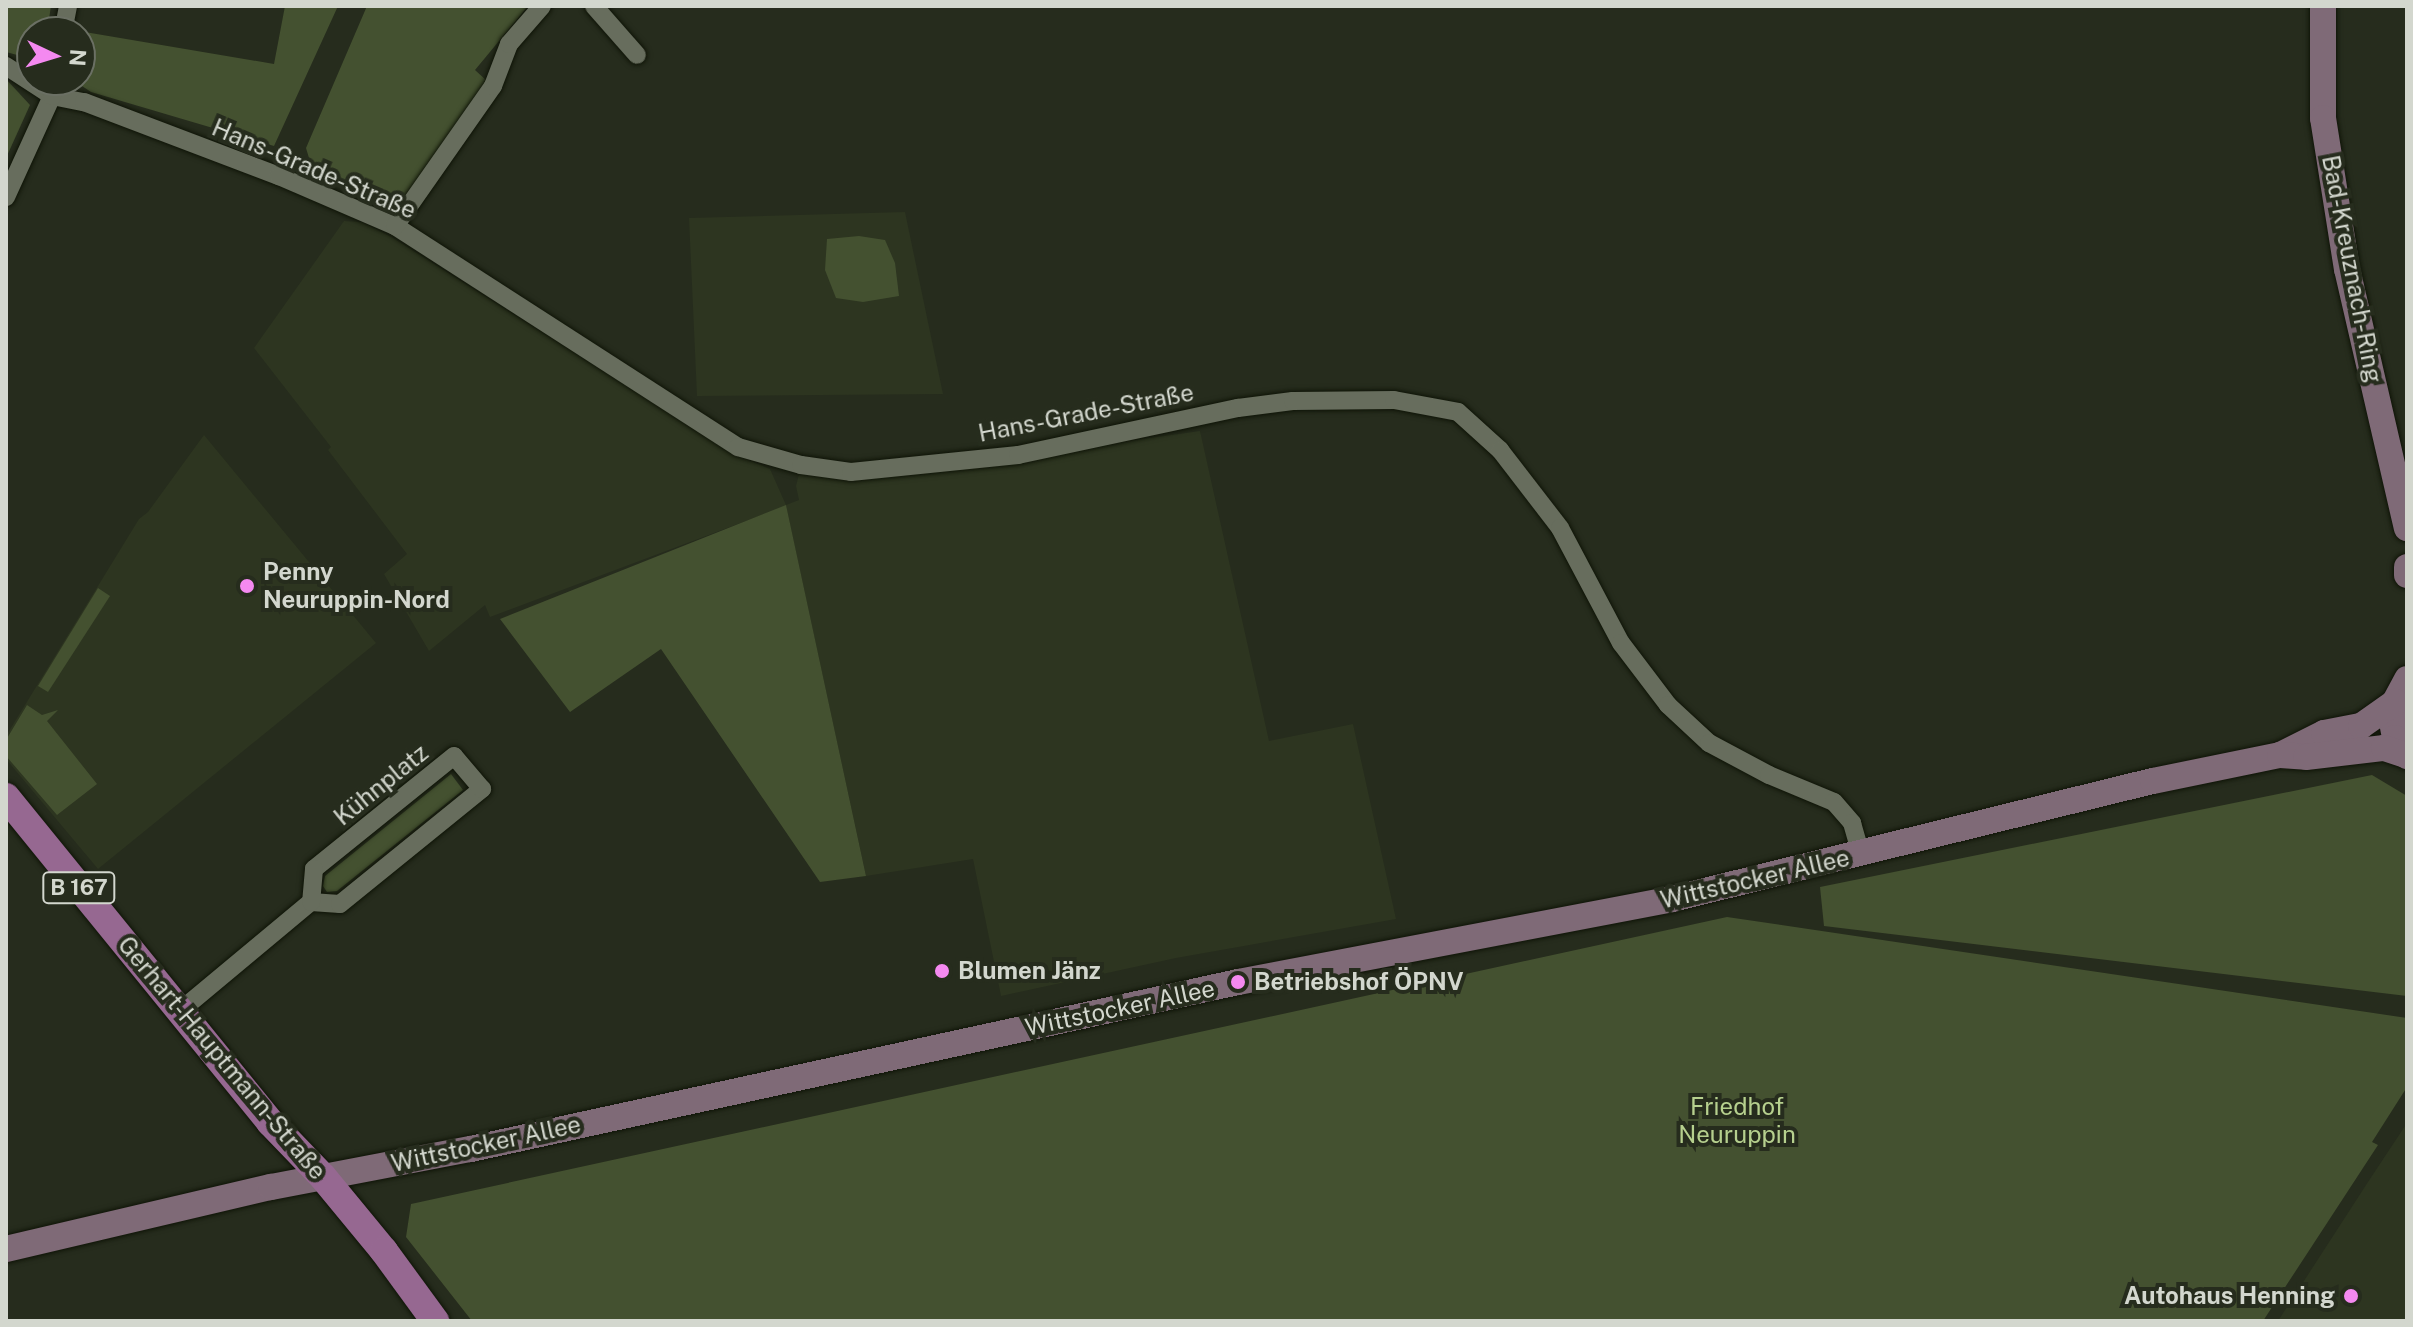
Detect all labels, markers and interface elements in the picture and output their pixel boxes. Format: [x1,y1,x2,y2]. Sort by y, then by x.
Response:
north arrow [16,16,96,96]
text: N [64,48,92,67]
street label: Hans-Grade-Straße [208,113,420,225]
street label: Bad-Kreuznach-Ring [2316,153,2388,385]
street label: Hans-Grade-Straße [976,378,1196,448]
place label: Penny Neuruppin-Nord [263,558,450,614]
marker: Penny Neuruppin-Nord [238,577,256,595]
street label: Kühnplatz [328,738,434,832]
street label: Wittstocker Allee [1658,843,1852,915]
road number: B 167 [41,870,117,906]
street label: Gerhart-Hauptmann-Straße [112,931,332,1185]
place label: Blumen Jänz [958,957,1101,985]
marker: Blumen Jänz [933,962,951,980]
place label: Betriebshof ÖPNV [1254,968,1464,996]
marker: Betriebshof ÖPNV [1229,973,1247,991]
street label: Wittstocker Allee [1023,974,1217,1042]
park label: Friedhof Neuruppin [1678,1093,1796,1149]
street label: Wittstocker Allee [389,1110,583,1178]
place label: Autohaus Henning [2124,1282,2335,1310]
marker: Autohaus Henning [2342,1287,2360,1305]

